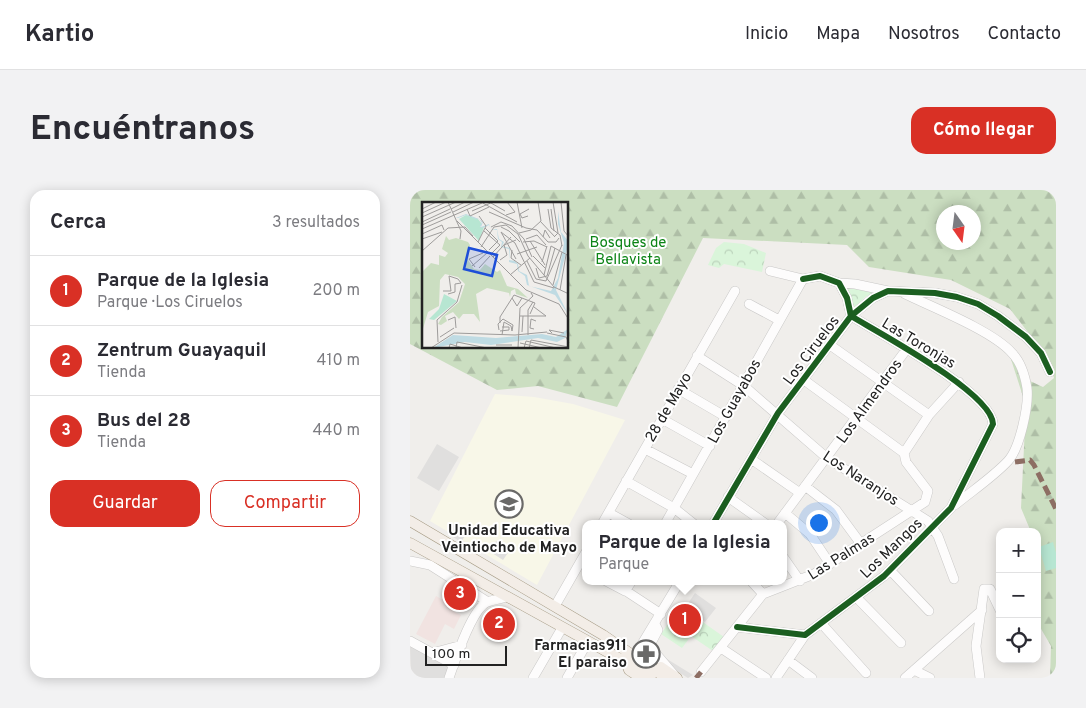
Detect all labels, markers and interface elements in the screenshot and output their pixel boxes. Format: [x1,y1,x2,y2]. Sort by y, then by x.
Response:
text: Kartio [25,20,94,50]
text: Inicio [745,23,788,46]
text: Mapa [816,23,860,46]
text: Nosotros [888,23,960,46]
text: Contacto [988,23,1061,46]
button: Cómo llegar [911,107,1056,154]
text: Encuéntranos [30,108,255,152]
inset map [422,202,569,349]
north arrow [936,205,981,250]
text: Cerca [50,209,106,236]
text: 3 resultados [272,213,360,233]
park label: Bosques de Bellavista [590,234,666,270]
text: Parque de la Iglesia [97,269,269,293]
text: 1 [63,281,69,301]
text: 200 m [312,281,360,301]
text: Parque · Los Ciruelos [97,293,243,313]
street label: Los Ciruelos [780,312,844,389]
street label: Las Toronjas [878,315,959,374]
text: Zentrum Guayaquil [97,339,266,363]
text: 2 [61,351,71,371]
text: 410 m [317,351,360,371]
street label: Los Guayabos [704,356,766,447]
street label: Los Almendros [833,356,907,448]
text: Tienda [97,363,146,383]
street label: 28 de Mayo [642,369,697,446]
text: Bus del 28 [97,409,191,433]
text: 3 [61,421,71,441]
text: 440 m [313,421,360,441]
text: Tienda [97,433,146,453]
street label: Los Naranjos [819,448,902,511]
button: Guardar [50,480,200,527]
button: Compartir [210,480,360,527]
school or university icon: Unidad Educativa Veintiocho de Mayo [494,489,524,519]
your location [806,510,832,536]
street label: Los Mangos [857,515,927,583]
popup [582,520,787,585]
place label: Unidad Educativa Veintiocho de Mayo [441,522,577,558]
map controls [996,528,1041,663]
button: + [996,528,1041,573]
street label: Las Palmas [805,529,879,585]
text: Parque de la Iglesia [598,531,771,555]
text: Parque [598,555,649,575]
button: − [996,573,1041,618]
pin: 3 [444,575,476,613]
pin: 1 [669,601,701,639]
pin: 2 [483,605,515,643]
button: locate [996,618,1041,663]
place label: Farmacias911 El paraiso [534,637,627,673]
pharmacy icon: Farmacias911 El paraiso [631,639,661,669]
scale bar [425,643,508,666]
text: 100 m [432,646,470,663]

